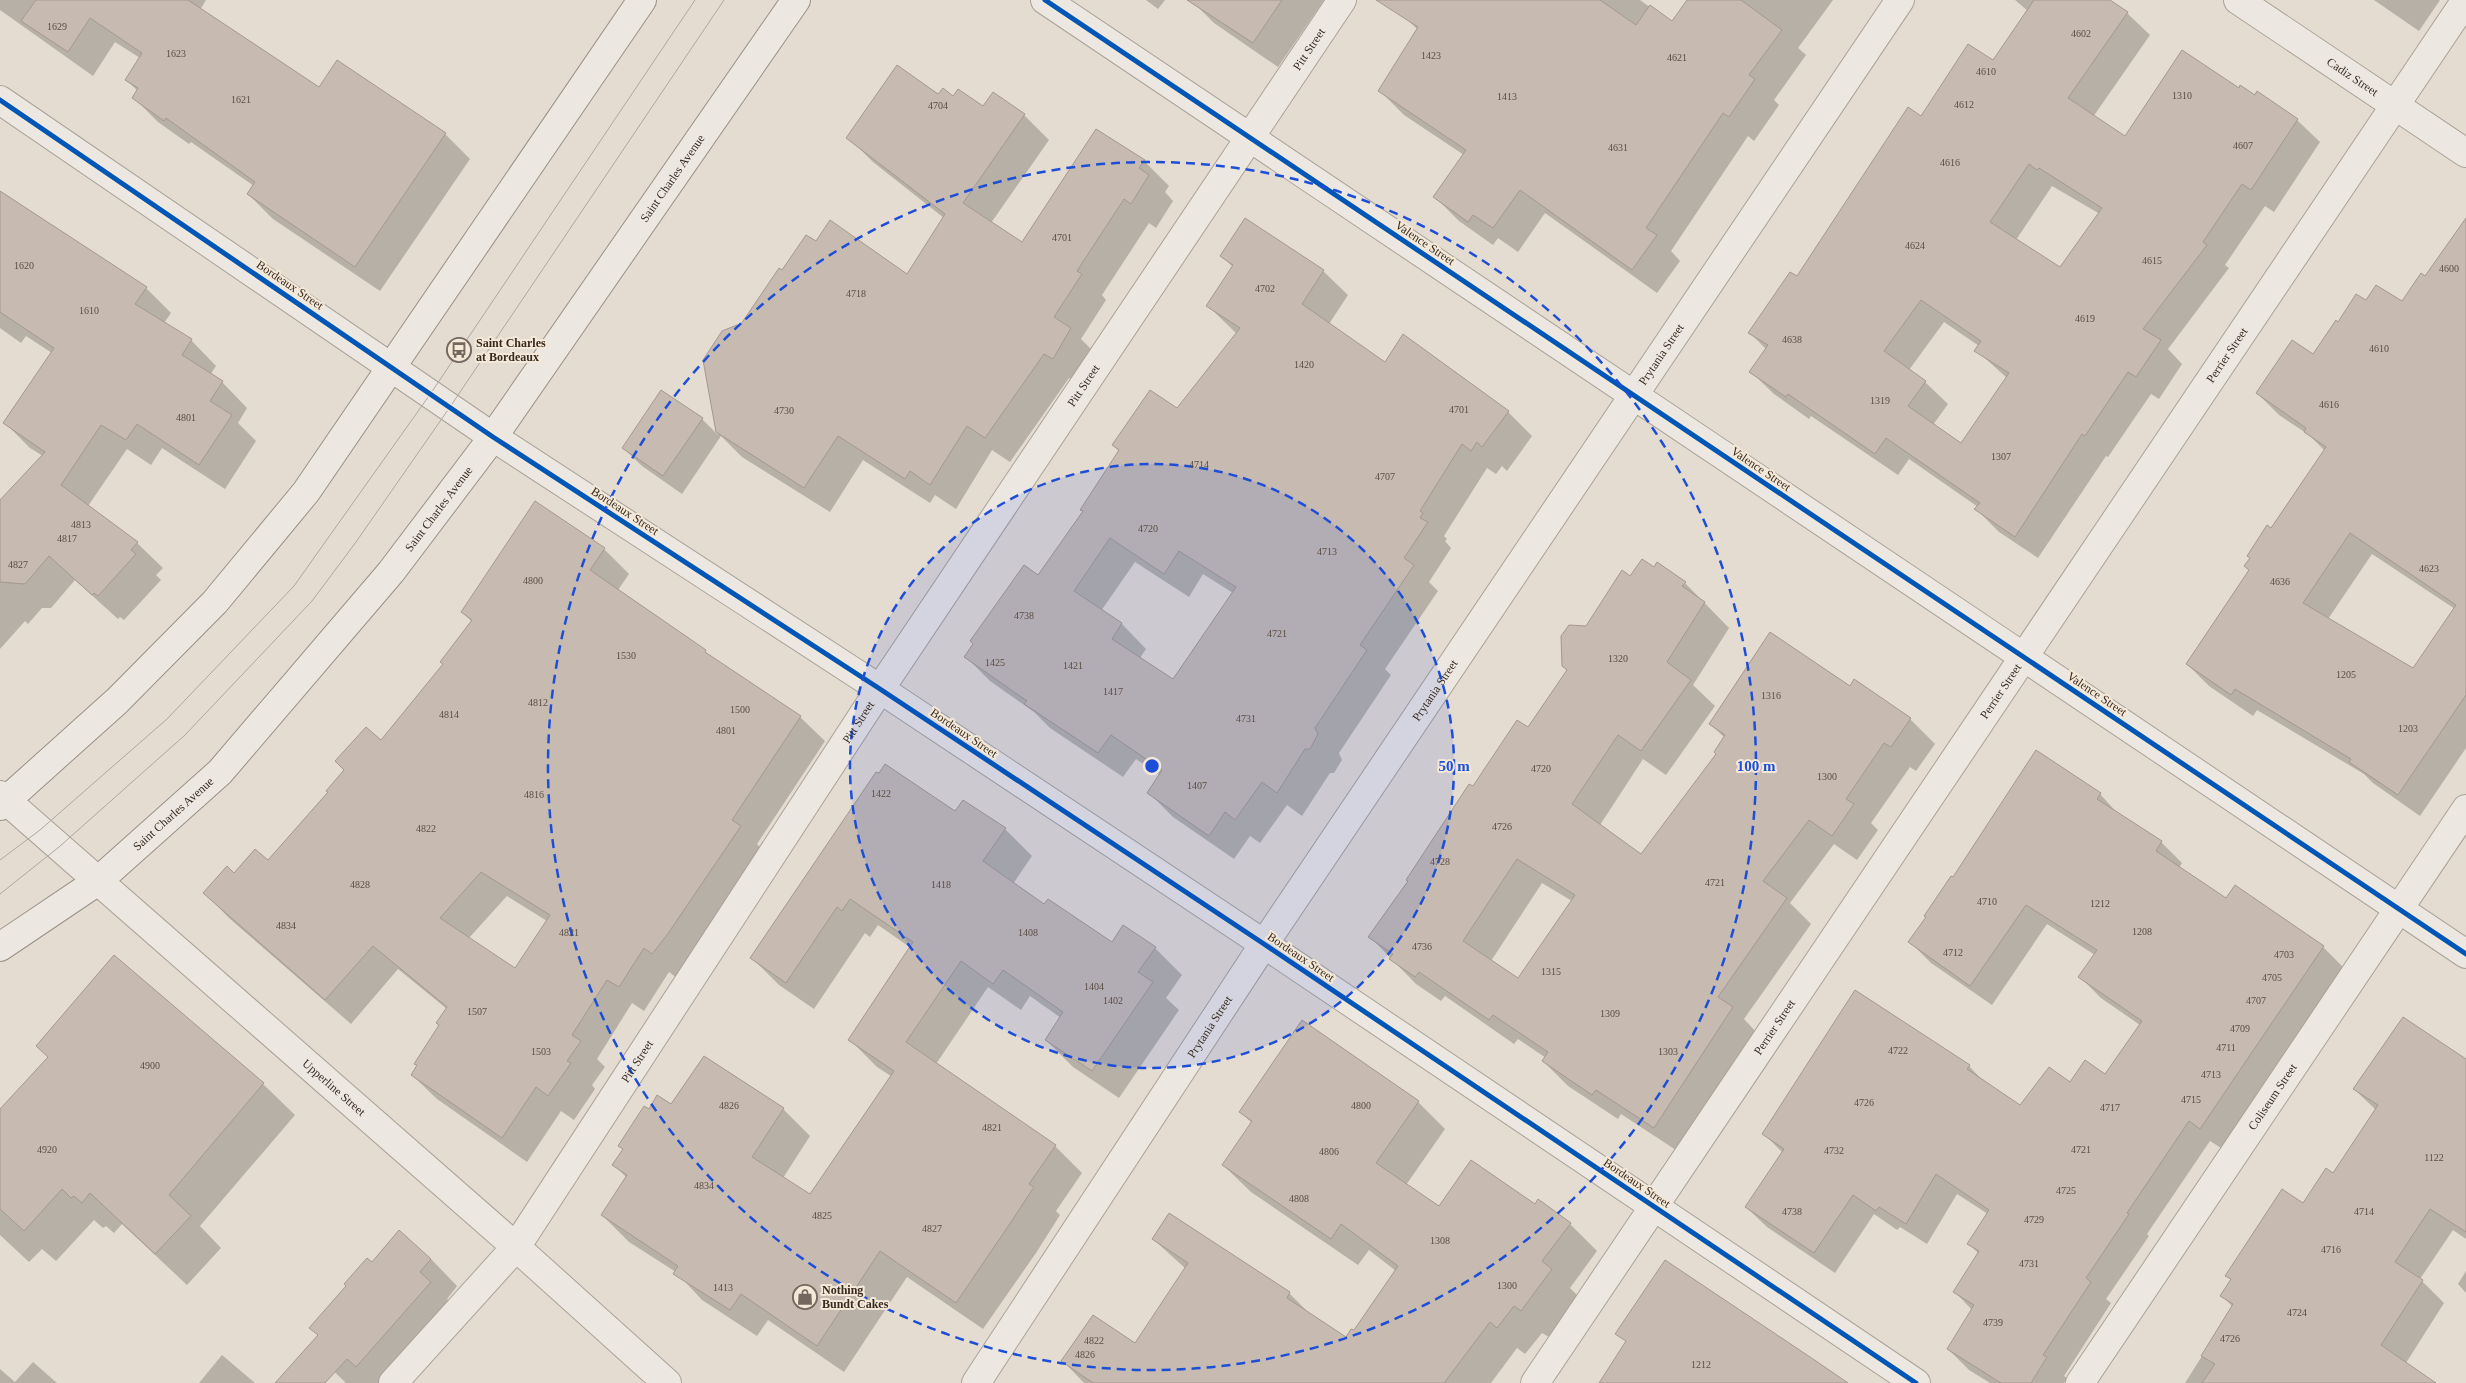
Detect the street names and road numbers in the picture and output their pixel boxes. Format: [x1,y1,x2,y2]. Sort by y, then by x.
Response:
street label: Pitt Street [1290,25,1329,73]
street label: Cadiz Street [2324,55,2382,100]
street label: Saint Charles Avenue [637,132,708,225]
street label: Valence Street [1392,218,1458,268]
street label: Bordeaux Street [254,257,327,313]
street label: Prytania Street [1636,320,1687,388]
street label: Perrier Street [2203,324,2251,386]
street label: Pitt Street [1064,361,1103,409]
street label: Valence Street [1728,444,1794,494]
street label: Saint Charles Avenue [402,464,475,554]
street label: Bordeaux Street [589,484,662,538]
street label: Prytania Street [1409,656,1461,724]
street label: Perrier Street [1977,660,2025,721]
street label: Valence Street [2064,669,2130,719]
street label: Pitt Street [839,698,878,746]
street label: Bordeaux Street [928,705,1001,761]
street label: Saint Charles Avenue [130,774,216,853]
street label: Bordeaux Street [1265,929,1338,985]
street label: Prytania Street [1184,993,1235,1060]
street label: Perrier Street [1751,996,1799,1057]
street label: Pitt Street [618,1037,656,1085]
street label: Upperline Street [300,1056,369,1119]
street label: Coliseum Street [2245,1060,2300,1133]
street label: Bordeaux Street [1601,1155,1674,1211]

